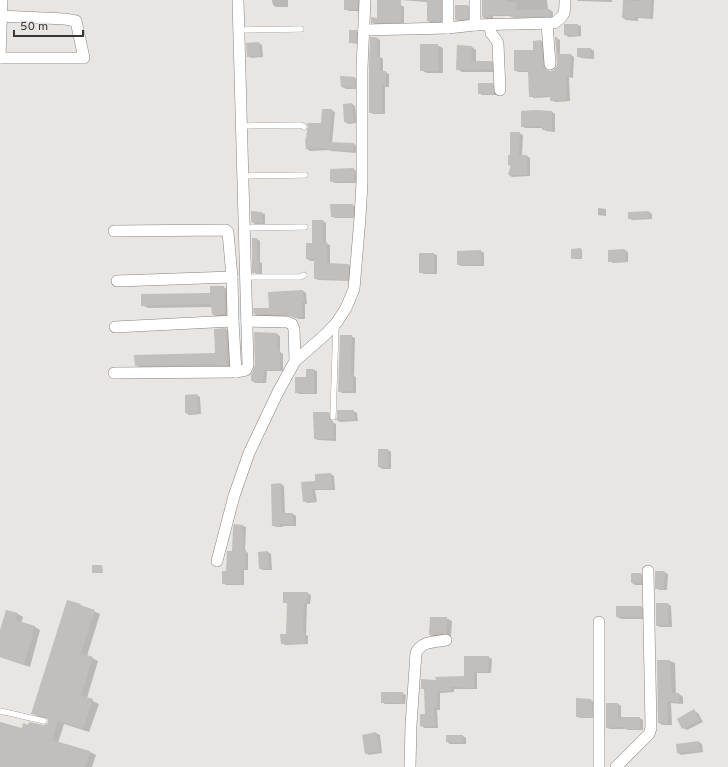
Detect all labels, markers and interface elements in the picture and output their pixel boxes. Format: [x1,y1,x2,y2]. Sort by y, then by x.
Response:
scale bar [14,12,83,38]
text: 50 m [20,19,48,35]

